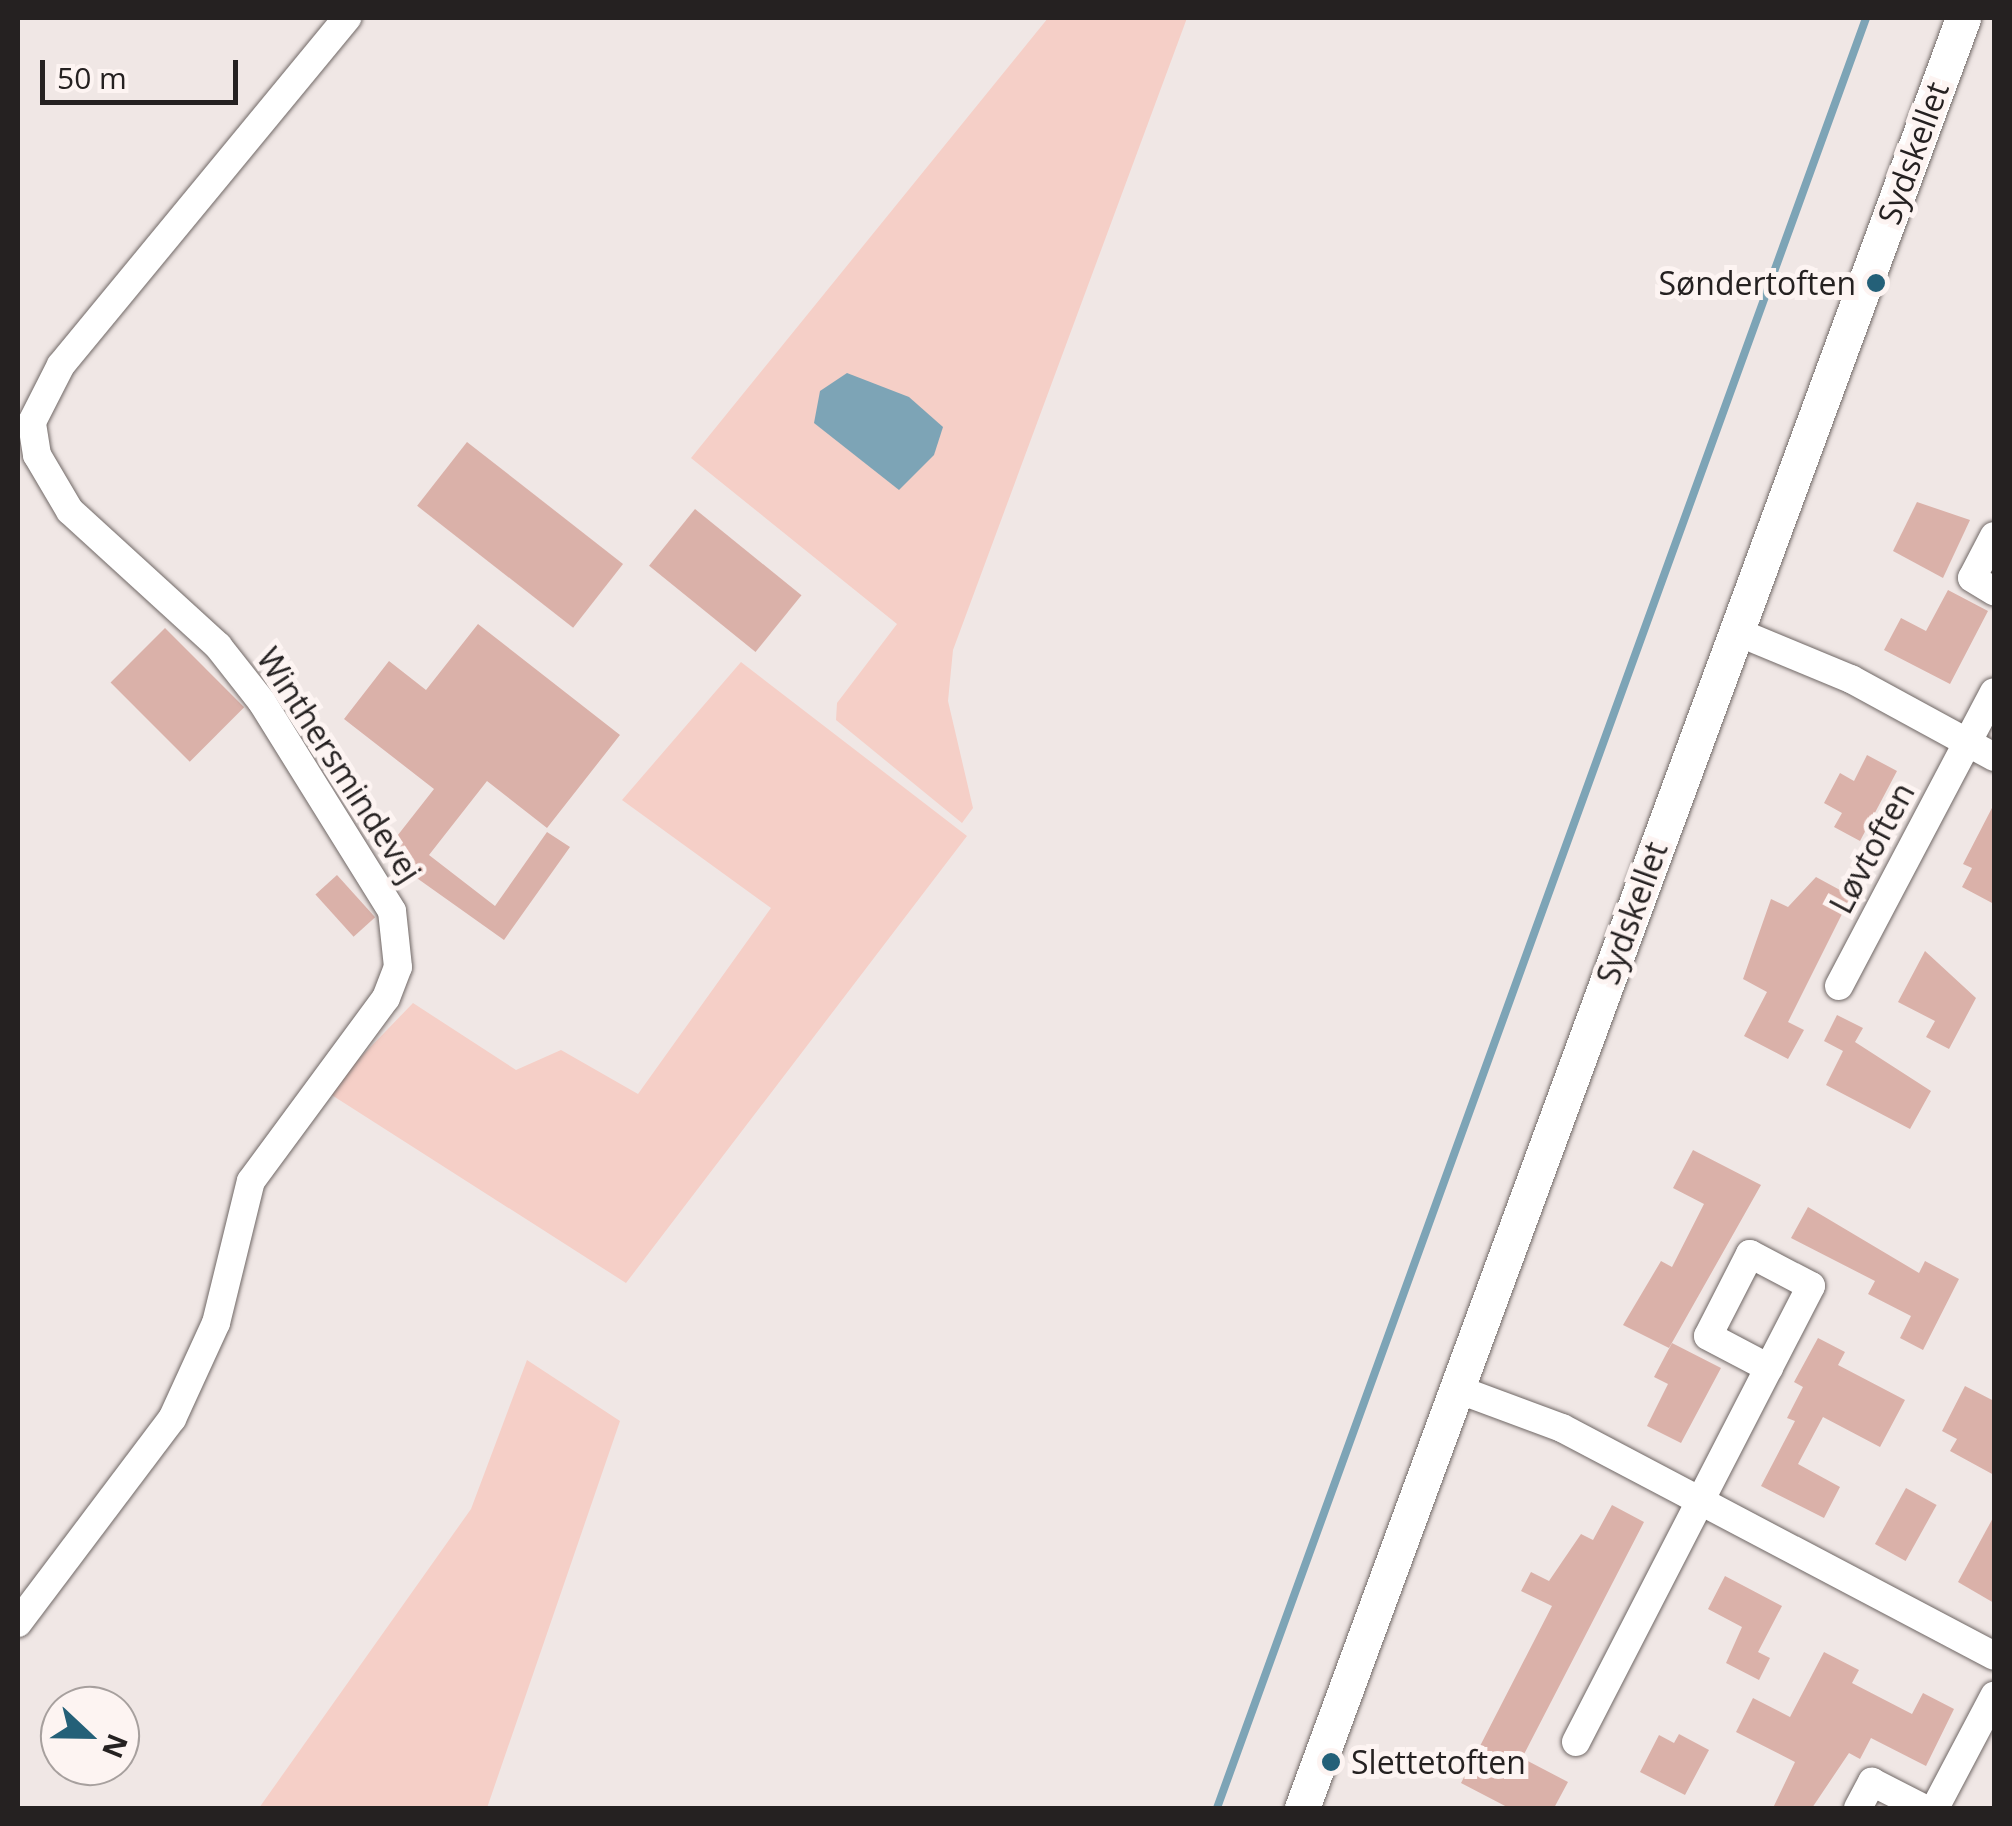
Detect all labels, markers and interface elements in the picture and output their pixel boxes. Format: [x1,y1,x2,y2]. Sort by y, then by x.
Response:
scale bar [45,40,242,102]
text: 50 m [57,57,127,98]
street label: Sydskellet [1870,77,1956,229]
place label: Søndertoften [1659,264,1856,302]
marker: Søndertoften [1865,272,1887,294]
street label: Winthersmindevej [249,641,429,889]
street label: Løvtoften [1822,776,1922,920]
street label: Sydskellet [1589,837,1675,989]
north arrow [40,1686,140,1786]
text: N [94,1729,138,1764]
place label: Slettetoften [1351,1743,1526,1781]
marker: Slettetoften [1320,1751,1342,1773]

